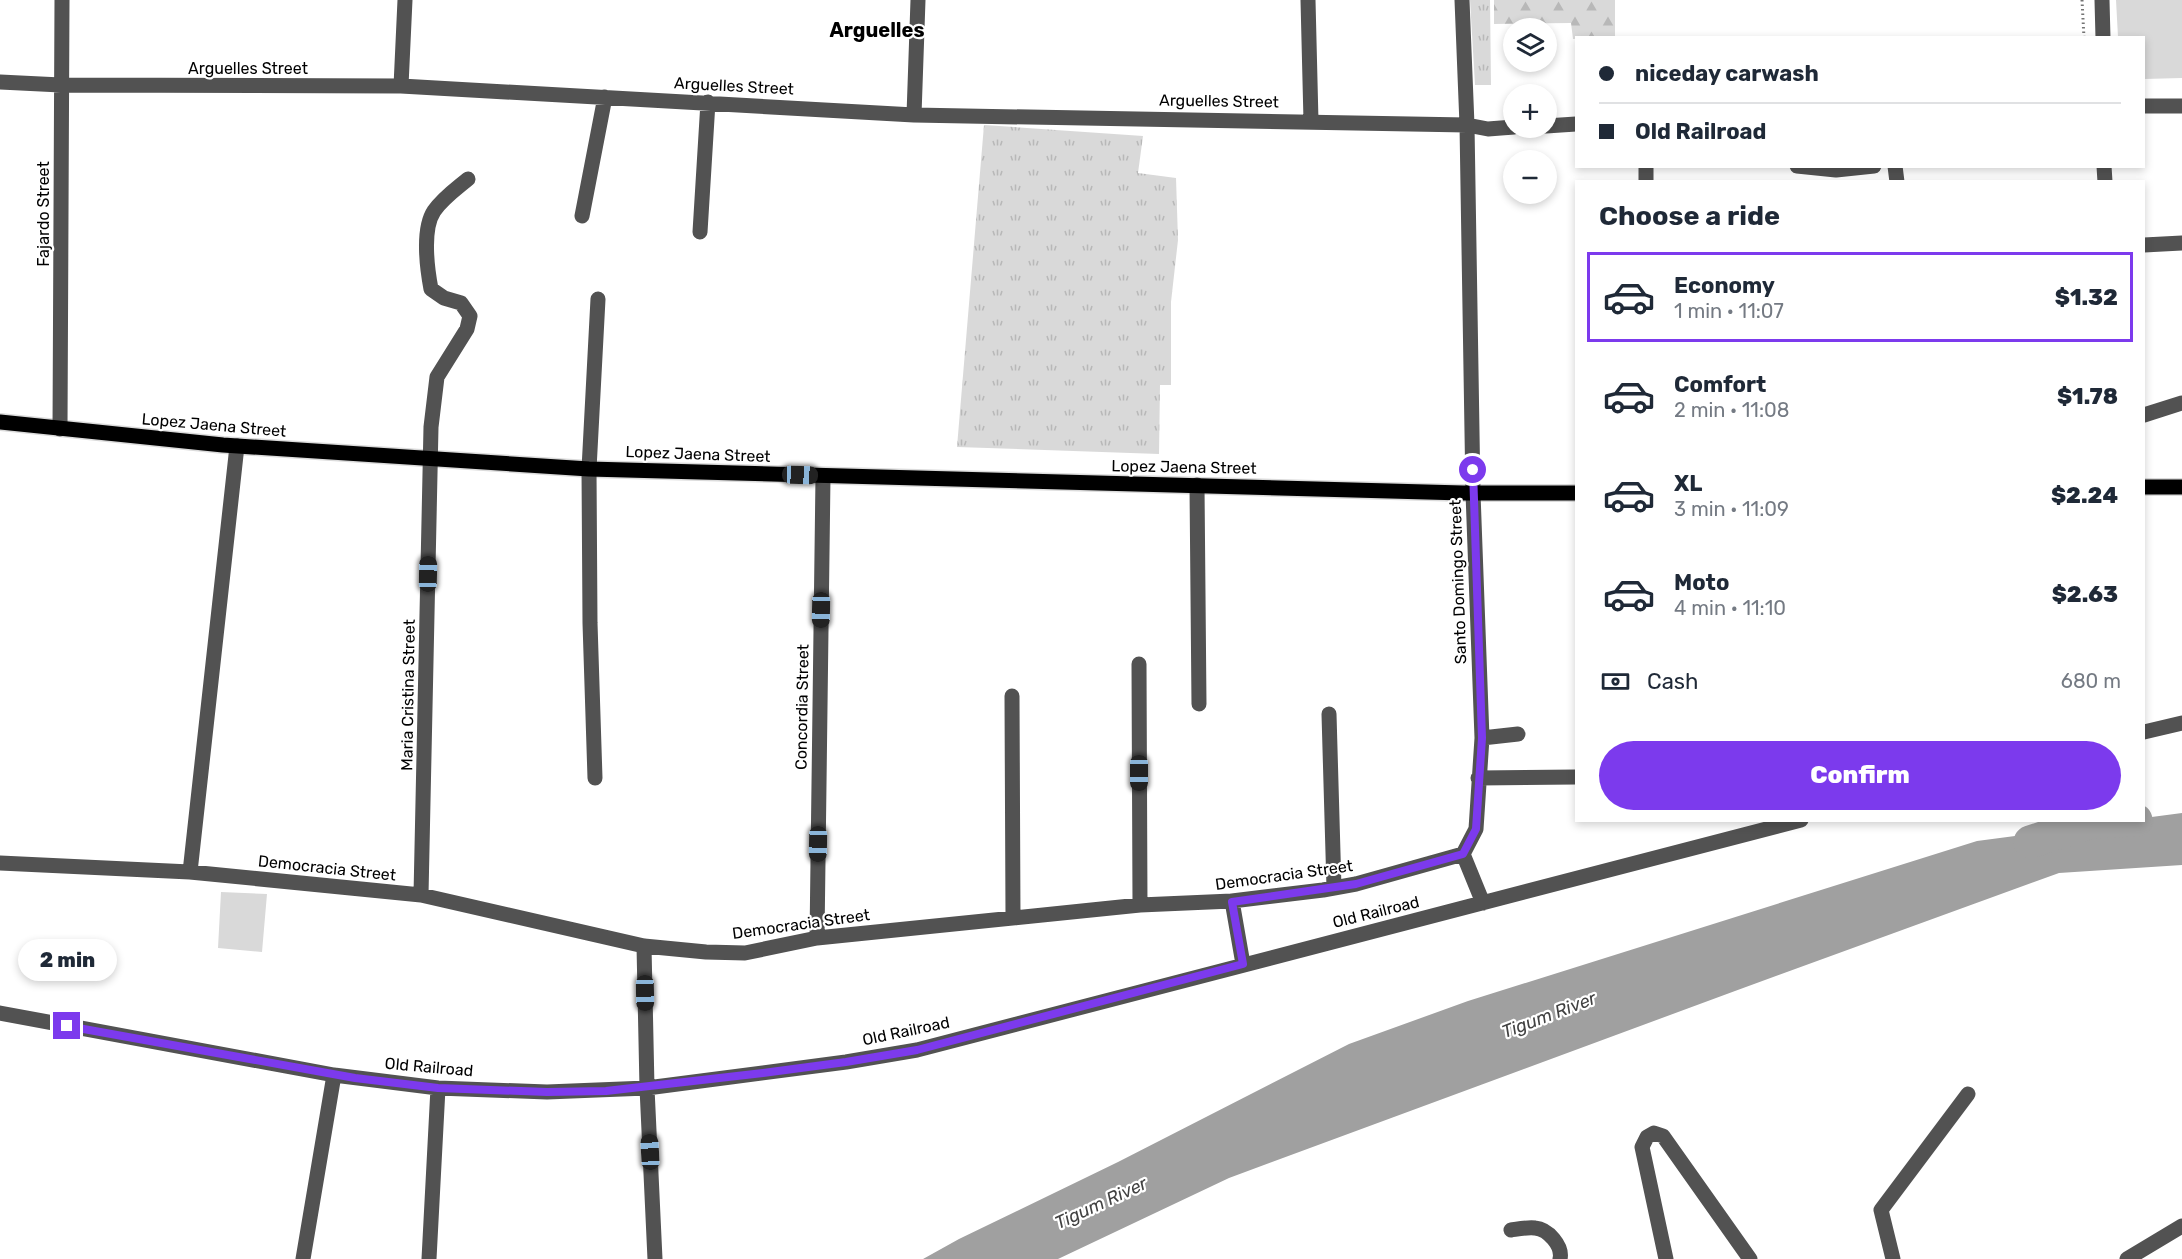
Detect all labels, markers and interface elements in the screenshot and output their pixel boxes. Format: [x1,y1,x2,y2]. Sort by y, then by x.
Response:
district label: Arguelles [829,18,925,42]
map controls [1503,18,1557,204]
button: layers [1503,18,1557,72]
street label: Arguelles Street [188,59,308,78]
text: niceday carwash [1635,60,1819,87]
street label: Arguelles Street [674,73,794,99]
button: + [1503,84,1557,138]
street label: Arguelles Street [1159,90,1279,112]
text: Old Railroad [1635,118,1766,145]
button: − [1503,150,1557,204]
street label: Fajardo Street [34,161,53,267]
text: Choose a ride [1599,200,1780,232]
icon: car [1602,270,1656,324]
text: Economy [1674,272,1775,299]
text: $1.32 [2055,284,2118,311]
text: 1 min · 11:07 [1674,299,1784,323]
icon: car [1602,369,1656,423]
text: Comfort [1674,371,1766,398]
text: $1.78 [2057,383,2118,410]
text: 2 min · 11:08 [1674,398,1789,422]
street label: Lopez Jaena Street [141,409,287,441]
street label: Lopez Jaena Street [625,442,771,466]
street label: Lopez Jaena Street [1111,456,1257,478]
route start [1459,456,1486,483]
car [782,465,818,485]
icon: car [1602,468,1656,522]
text: XL [1674,470,1702,497]
text: $2.24 [2051,482,2118,509]
text: 3 min · 11:09 [1674,497,1789,521]
street label: Santo Domingo Street [1446,499,1470,665]
car [419,556,437,592]
icon: car [1602,567,1656,621]
text: Moto [1674,569,1729,596]
text: $2.63 [2052,581,2118,608]
car [812,592,830,628]
text: 4 min · 11:10 [1674,596,1786,620]
street label: Maria Cristina Street [397,619,419,771]
street label: Concordia Street [791,644,813,770]
icon: cash [1599,665,1632,698]
text: Cash [1647,668,1698,695]
text: 680 m [2061,669,2121,693]
button: Confirm [1599,741,2121,810]
car [1130,755,1148,791]
car [809,826,827,862]
street label: Democracia Street [257,851,397,885]
street label: Democracia Street [1214,856,1354,894]
street label: Old Railroad [1331,892,1421,932]
street label: Democracia Street [731,905,871,943]
callout: 2 min [17,939,116,981]
text: 2 min [40,948,95,972]
car [636,975,654,1011]
water label: Tigum River [1499,987,1600,1043]
route end [53,1012,80,1039]
street label: Old Railroad [861,1012,951,1050]
street label: Old Railroad [384,1054,474,1080]
car [640,1134,660,1170]
water label: Tigum River [1051,1172,1152,1234]

